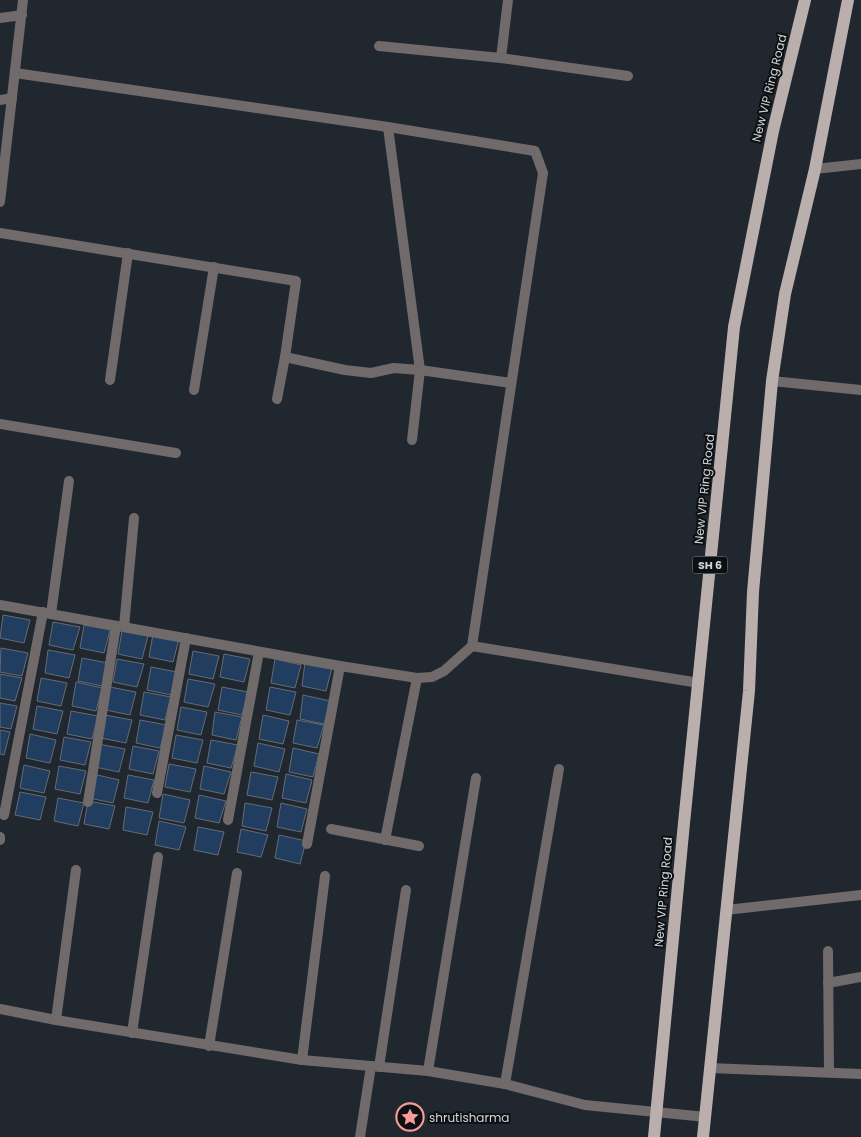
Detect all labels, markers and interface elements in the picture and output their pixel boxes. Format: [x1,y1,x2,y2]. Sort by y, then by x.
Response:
street label: New VIP Ring Road [747,32,791,144]
street label: New VIP Ring Road [690,433,718,545]
road number: SH 6 [692,556,728,574]
street label: New VIP Ring Road [650,836,676,948]
place icon: shrutisharma [395,1102,425,1132]
place label: shrutisharma [429,1109,509,1126]

